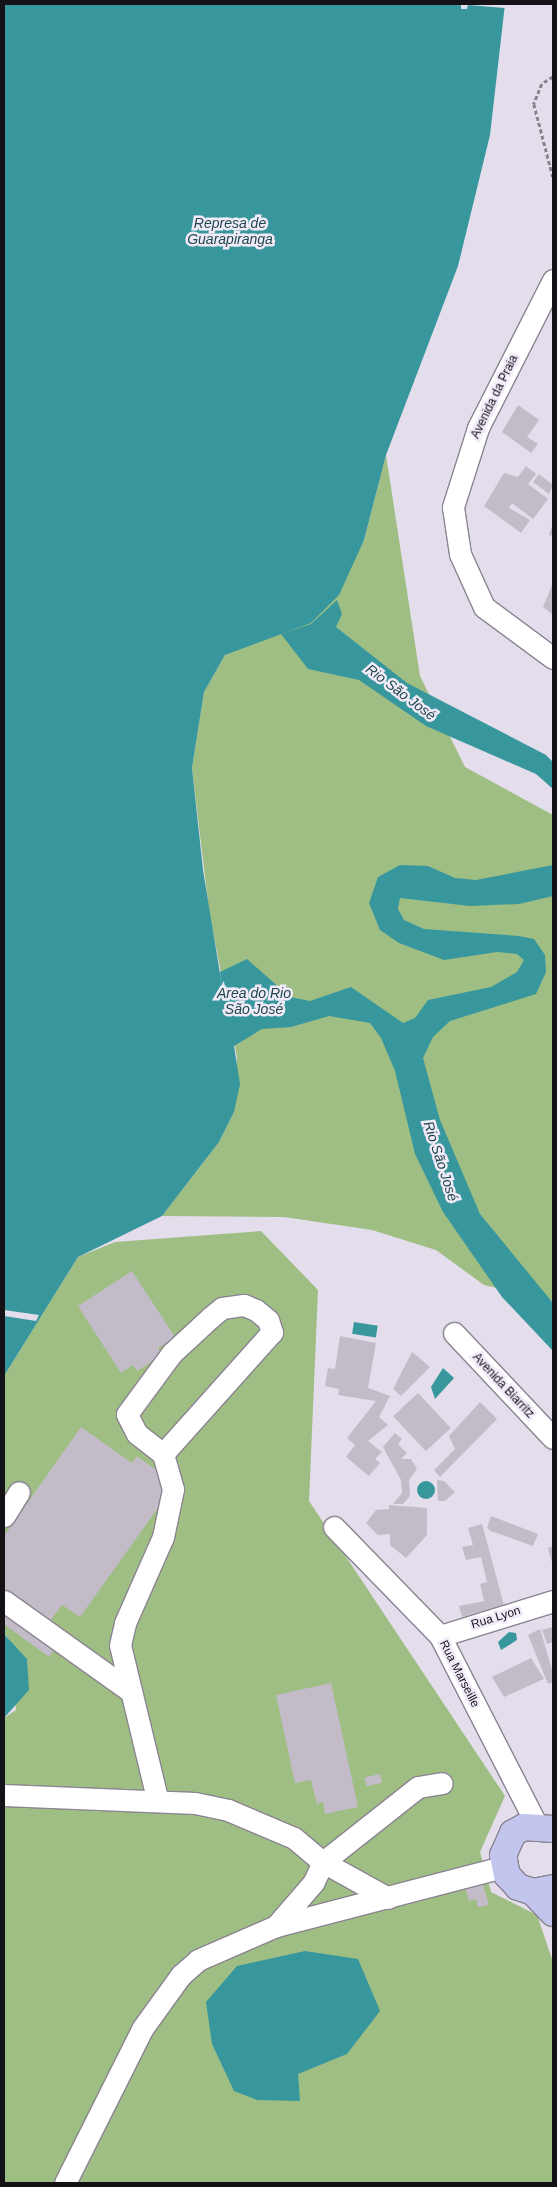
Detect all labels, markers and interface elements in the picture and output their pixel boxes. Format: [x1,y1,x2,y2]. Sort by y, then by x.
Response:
water label: Represa de Guarapiranga [187,215,273,248]
street label: Avenida da Praia [469,353,521,441]
water label: Rio São José [363,660,439,724]
water label: Area do Rio São José [217,985,291,1018]
water label: Rio São José [420,1119,462,1203]
street label: Avenida Biarritz [469,1350,537,1422]
street label: Rua Lyon [470,1604,522,1632]
street label: Rua Marseille [436,1638,482,1710]

